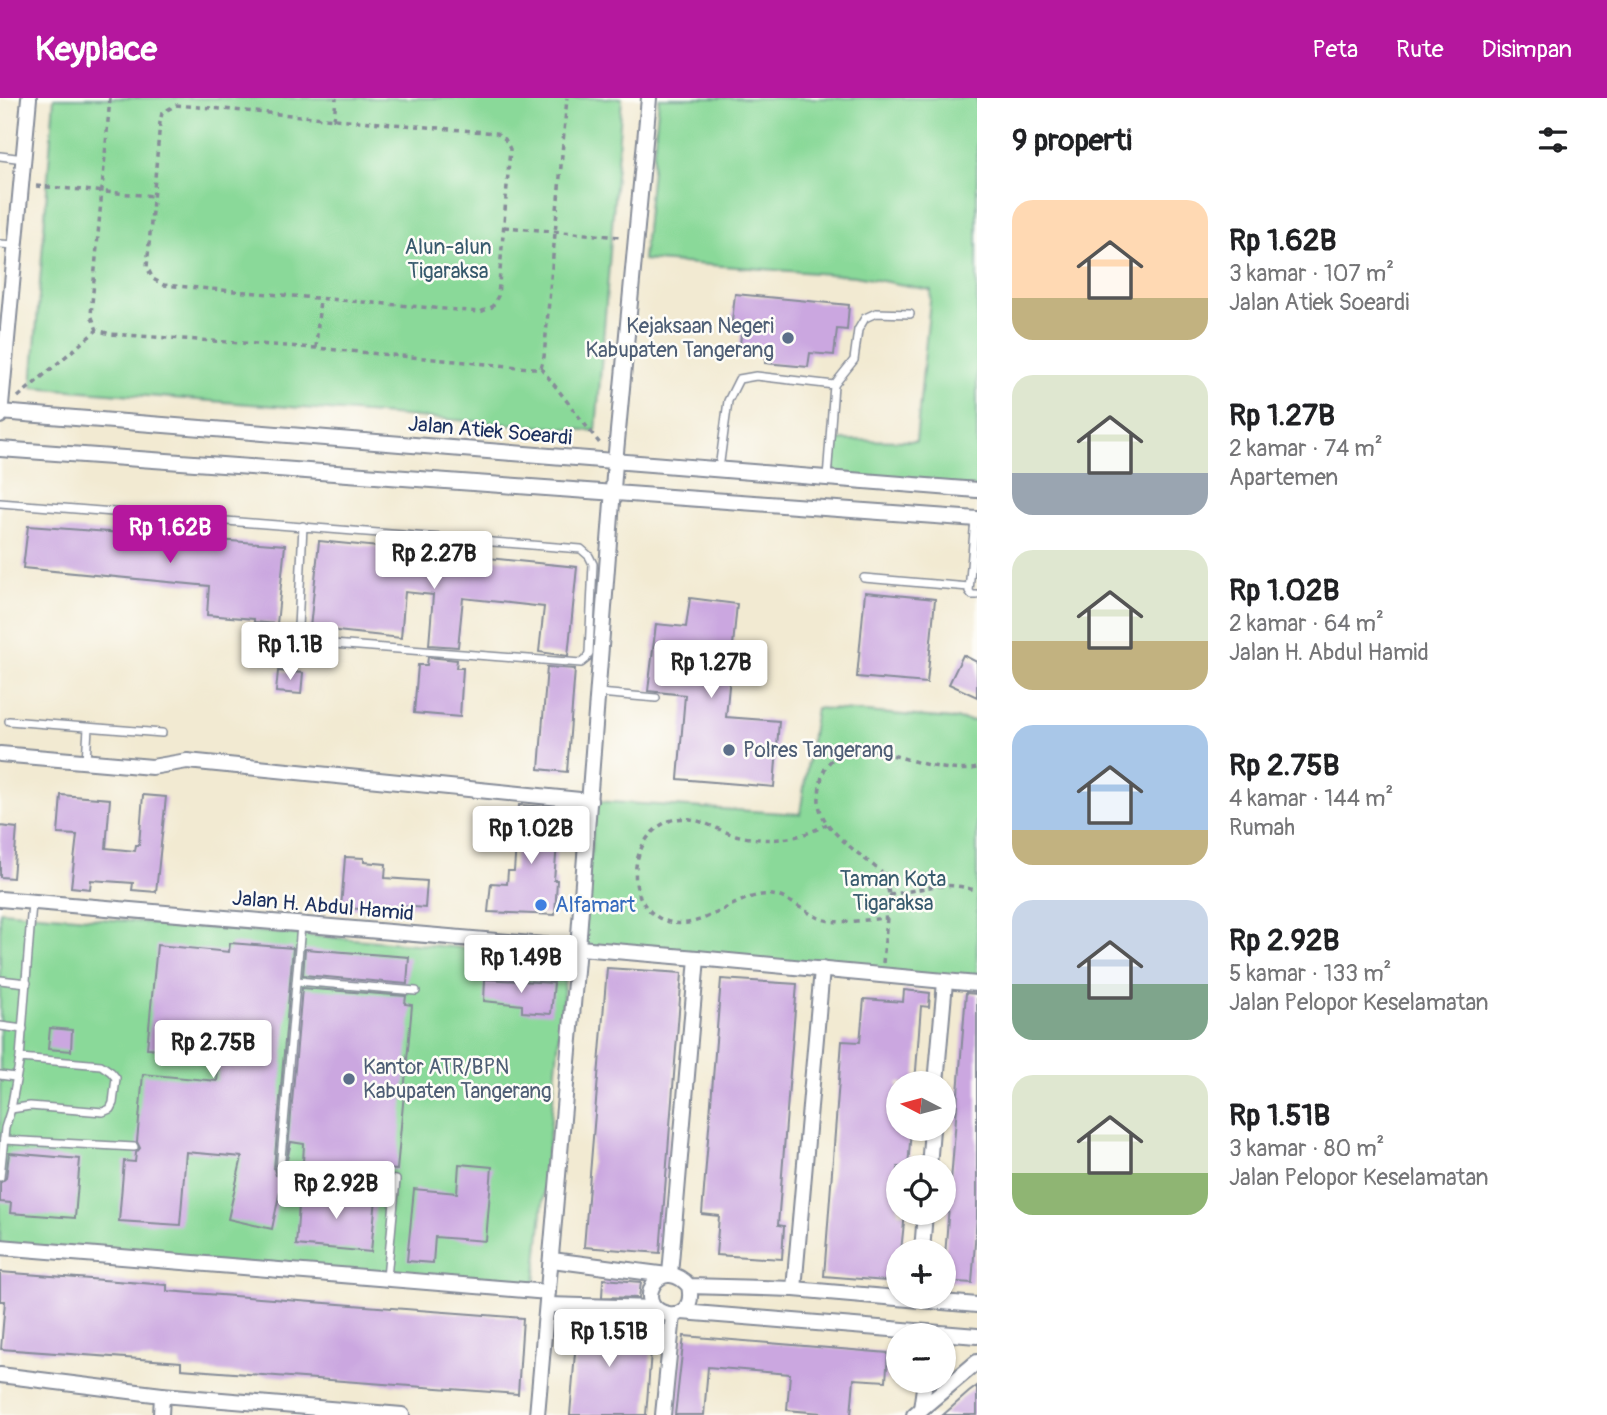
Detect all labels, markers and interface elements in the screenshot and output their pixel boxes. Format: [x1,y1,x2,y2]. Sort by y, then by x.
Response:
text: Keyplace [35,29,157,70]
text: Peta [1312,35,1358,64]
text: Rute [1396,35,1444,64]
text: Disimpan [1482,35,1572,64]
icon: filters [1534,121,1572,159]
text: 9 properti [1012,122,1132,159]
text: Rp 1.62B [1229,222,1337,259]
icon: home [1068,228,1152,312]
park label: Alun-alun Tigaraksa [404,234,492,285]
text: 3 kamar · 107 m² [1229,259,1394,288]
text: Jalan Atiek Soeardi [1229,288,1409,317]
place label: Kejaksaan Negeri Kabupaten Tangerang [585,313,774,364]
marker: Kejaksaan Negeri Kabupaten Tangerang [780,330,796,346]
text: Rp 1.27B [1229,397,1335,434]
icon: home [1068,403,1152,487]
street label: Jalan Atiek Soeardi [407,410,573,452]
text: 2 kamar · 74 m² [1229,434,1383,463]
text: Apartemen [1229,463,1338,492]
pin: Rp 1.62B [98,505,242,565]
text: Rp 1.62B [129,513,211,542]
pin: Rp 2.27B [362,532,506,591]
text: Rp 2.27B [391,539,477,568]
text: Rp 1.02B [1229,572,1340,609]
icon: home [1068,578,1152,662]
text: 2 kamar · 64 m² [1229,609,1384,638]
pin: Rp 1.1B [225,622,355,682]
text: Rp 1.1B [257,630,323,659]
text: Jalan H. Abdul Hamid [1229,638,1429,667]
pin: Rp 1.27B [639,640,783,700]
text: Rp 1.27B [670,648,752,677]
place label: Polres Tangerang [743,737,894,764]
marker: Polres Tangerang [721,742,737,758]
text: Rp 2.75B [1229,747,1340,784]
icon: home [1068,753,1152,837]
text: 4 kamar · 144 m² [1229,784,1393,813]
pin: Rp 1.02B [459,806,603,866]
text: Rumah [1229,813,1295,842]
text: Rp 1.02B [489,814,573,843]
park label: Taman Kota Tigaraksa [840,866,946,917]
street label: Jalan H. Abdul Hamid [231,885,415,927]
place label: Alfamart [555,892,636,919]
marker: Alfamart [533,897,549,913]
text: Rp 2.92B [1229,922,1340,959]
icon: home [1068,928,1152,1012]
pin: Rp 1.49B [449,936,593,995]
text: Rp 1.49B [480,943,562,972]
text: 5 kamar · 133 m² [1229,959,1391,988]
text: Jalan Pelopor Keselamatan [1229,988,1488,1017]
pin: Rp 2.75B [141,1020,285,1080]
text: Rp 2.75B [171,1028,255,1057]
place label: Kantor ATR/BPN Kabupaten Tangerang [363,1054,552,1105]
marker: Kantor ATR/BPN Kabupaten Tangerang [341,1071,357,1087]
north arrow [886,1071,956,1141]
map controls [886,1071,956,1393]
text: Rp 1.51B [1229,1097,1330,1134]
icon: home [1068,1103,1152,1187]
text: 3 kamar · 80 m² [1229,1134,1384,1163]
button: locate [886,1155,956,1225]
pin: Rp 2.92B [264,1162,408,1221]
text: Jalan Pelopor Keselamatan [1229,1163,1488,1192]
text: Rp 2.92B [294,1169,378,1198]
button: + [886,1239,956,1309]
pin: Rp 1.51B [537,1310,681,1369]
text: Rp 1.51B [570,1317,648,1346]
button: − [886,1323,956,1393]

